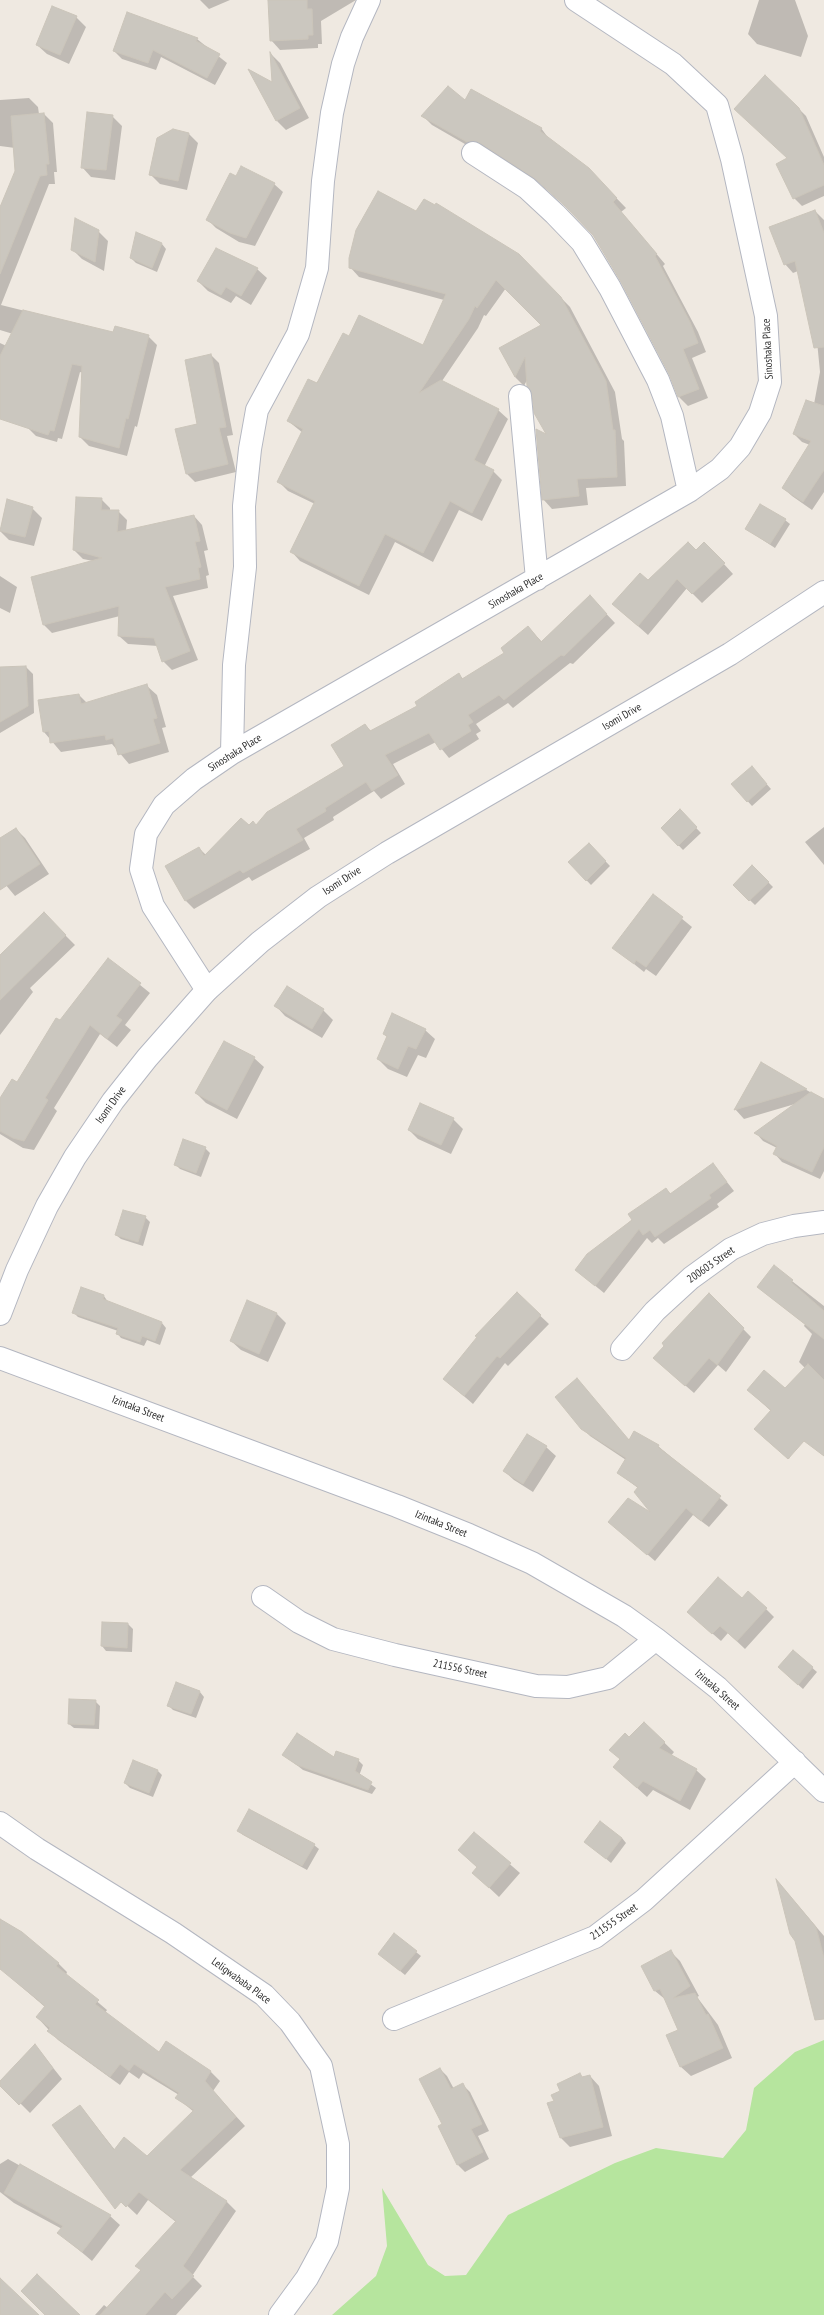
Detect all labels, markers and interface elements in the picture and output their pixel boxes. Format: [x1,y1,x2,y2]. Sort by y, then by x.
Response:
street label: Sinoshaka Place [760,318,776,380]
street label: Sinoshaka Place [486,570,546,612]
street label: Isomi Drive [600,701,644,733]
street label: Sinoshaka Place [206,731,264,775]
street label: Isomi Drive [320,864,364,898]
street label: Isomi Drive [93,1084,129,1126]
street label: 200603 Street [685,1244,737,1286]
street label: Izintaka Street [110,1393,166,1425]
street label: Izintaka Street [413,1508,469,1540]
street label: 211556 Street [432,1657,488,1681]
street label: Izintaka Street [692,1667,742,1713]
street label: 211555 Street [588,1901,640,1943]
street label: Leligwababa Place [209,1955,273,2007]

